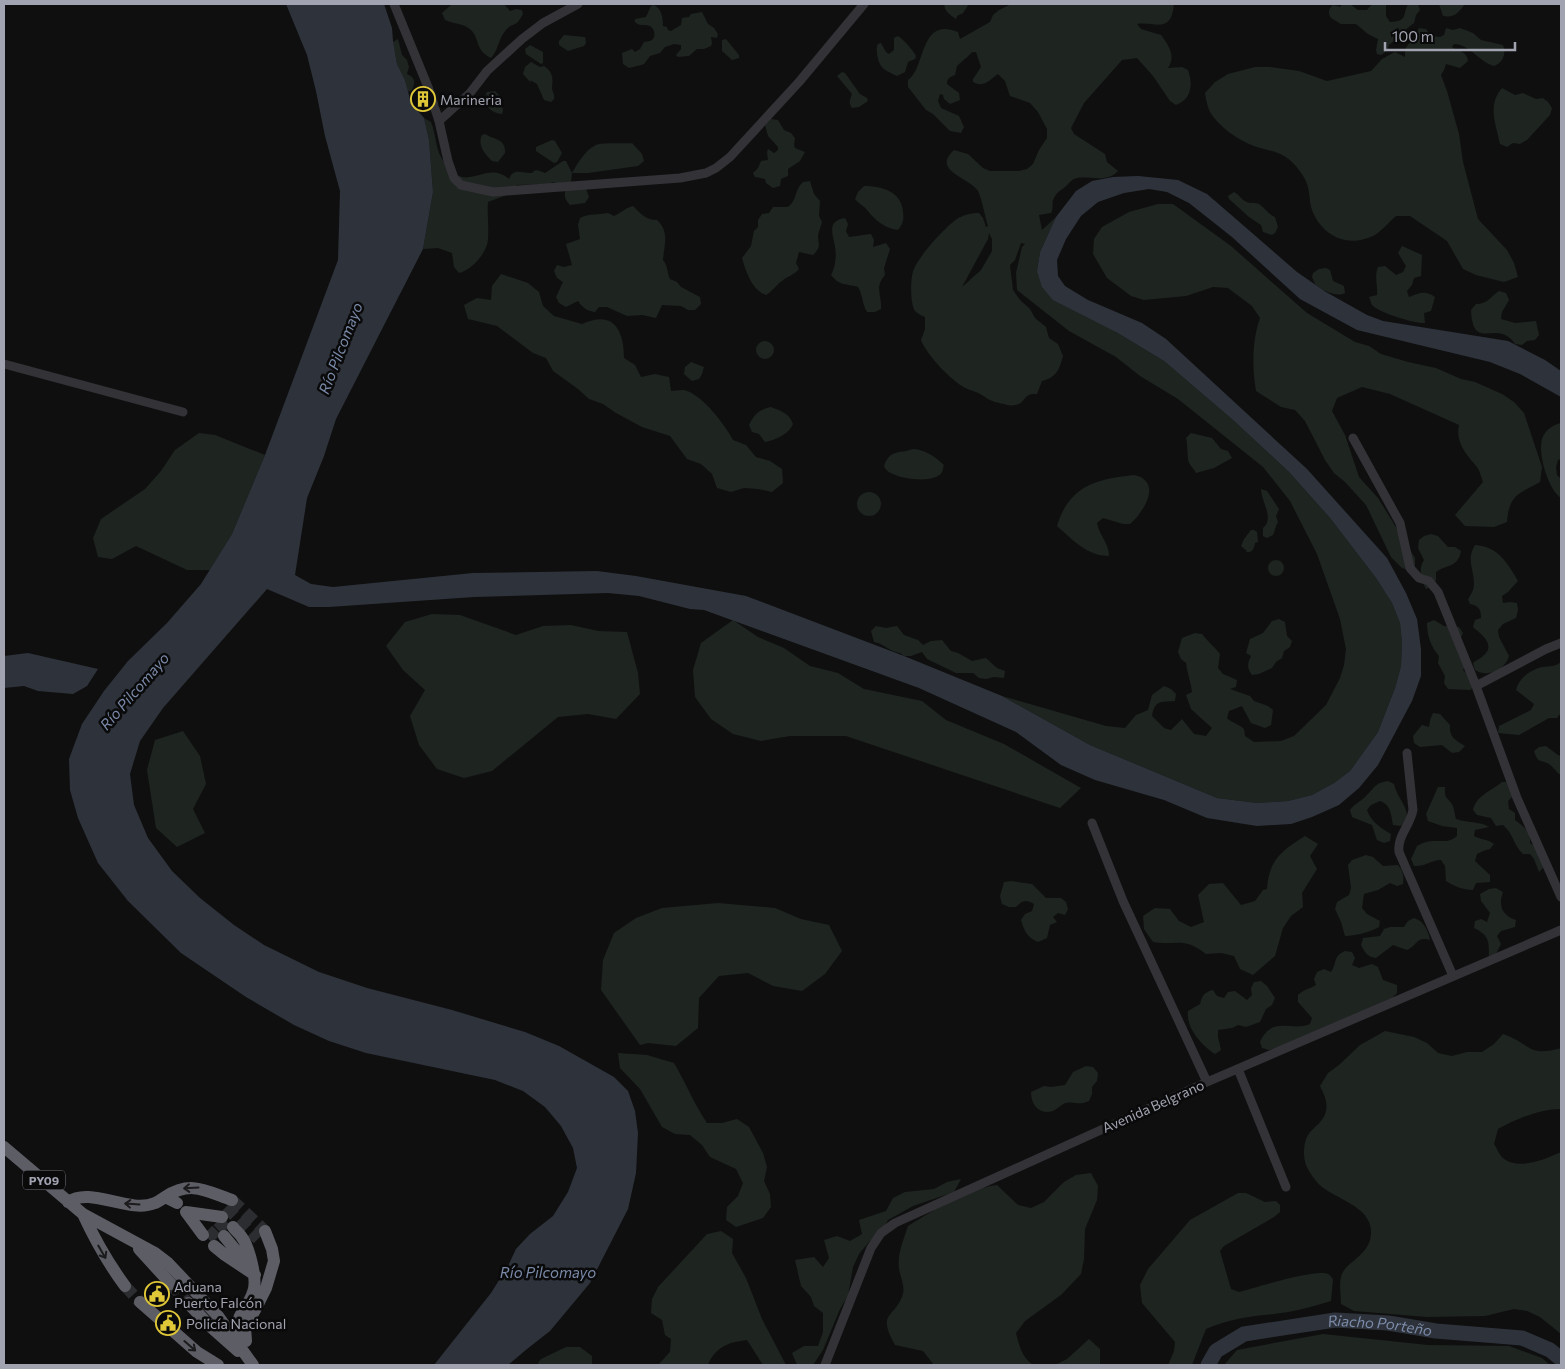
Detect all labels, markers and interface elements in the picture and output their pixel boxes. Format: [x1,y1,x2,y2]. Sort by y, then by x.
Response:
scale bar [1385,20,1515,52]
text: 100 m [1392,27,1434,45]
building icon: Marineria [410,86,436,112]
place label: Marineria [440,91,502,108]
water label: Río Pilcomayo [314,300,366,396]
water label: Río Pilcomayo [96,649,172,733]
street label: Avenida Belgrano [1099,1076,1207,1136]
road number: PY09 [23,1170,65,1190]
one-way arrow [183,1184,199,1193]
one-way arrow [124,1200,140,1209]
one-way arrow [97,1244,107,1258]
water label: Río Pilcomayo [500,1263,596,1281]
place label: Aduana Puerto Falcón [174,1278,262,1311]
public building icon: Aduana Puerto Falcón [144,1281,170,1307]
public building icon: Policía Nacional [155,1310,181,1336]
water label: Riacho Porteño [1326,1311,1434,1339]
place label: Policía Nacional [186,1315,286,1332]
one-way arrow [183,1340,196,1351]

